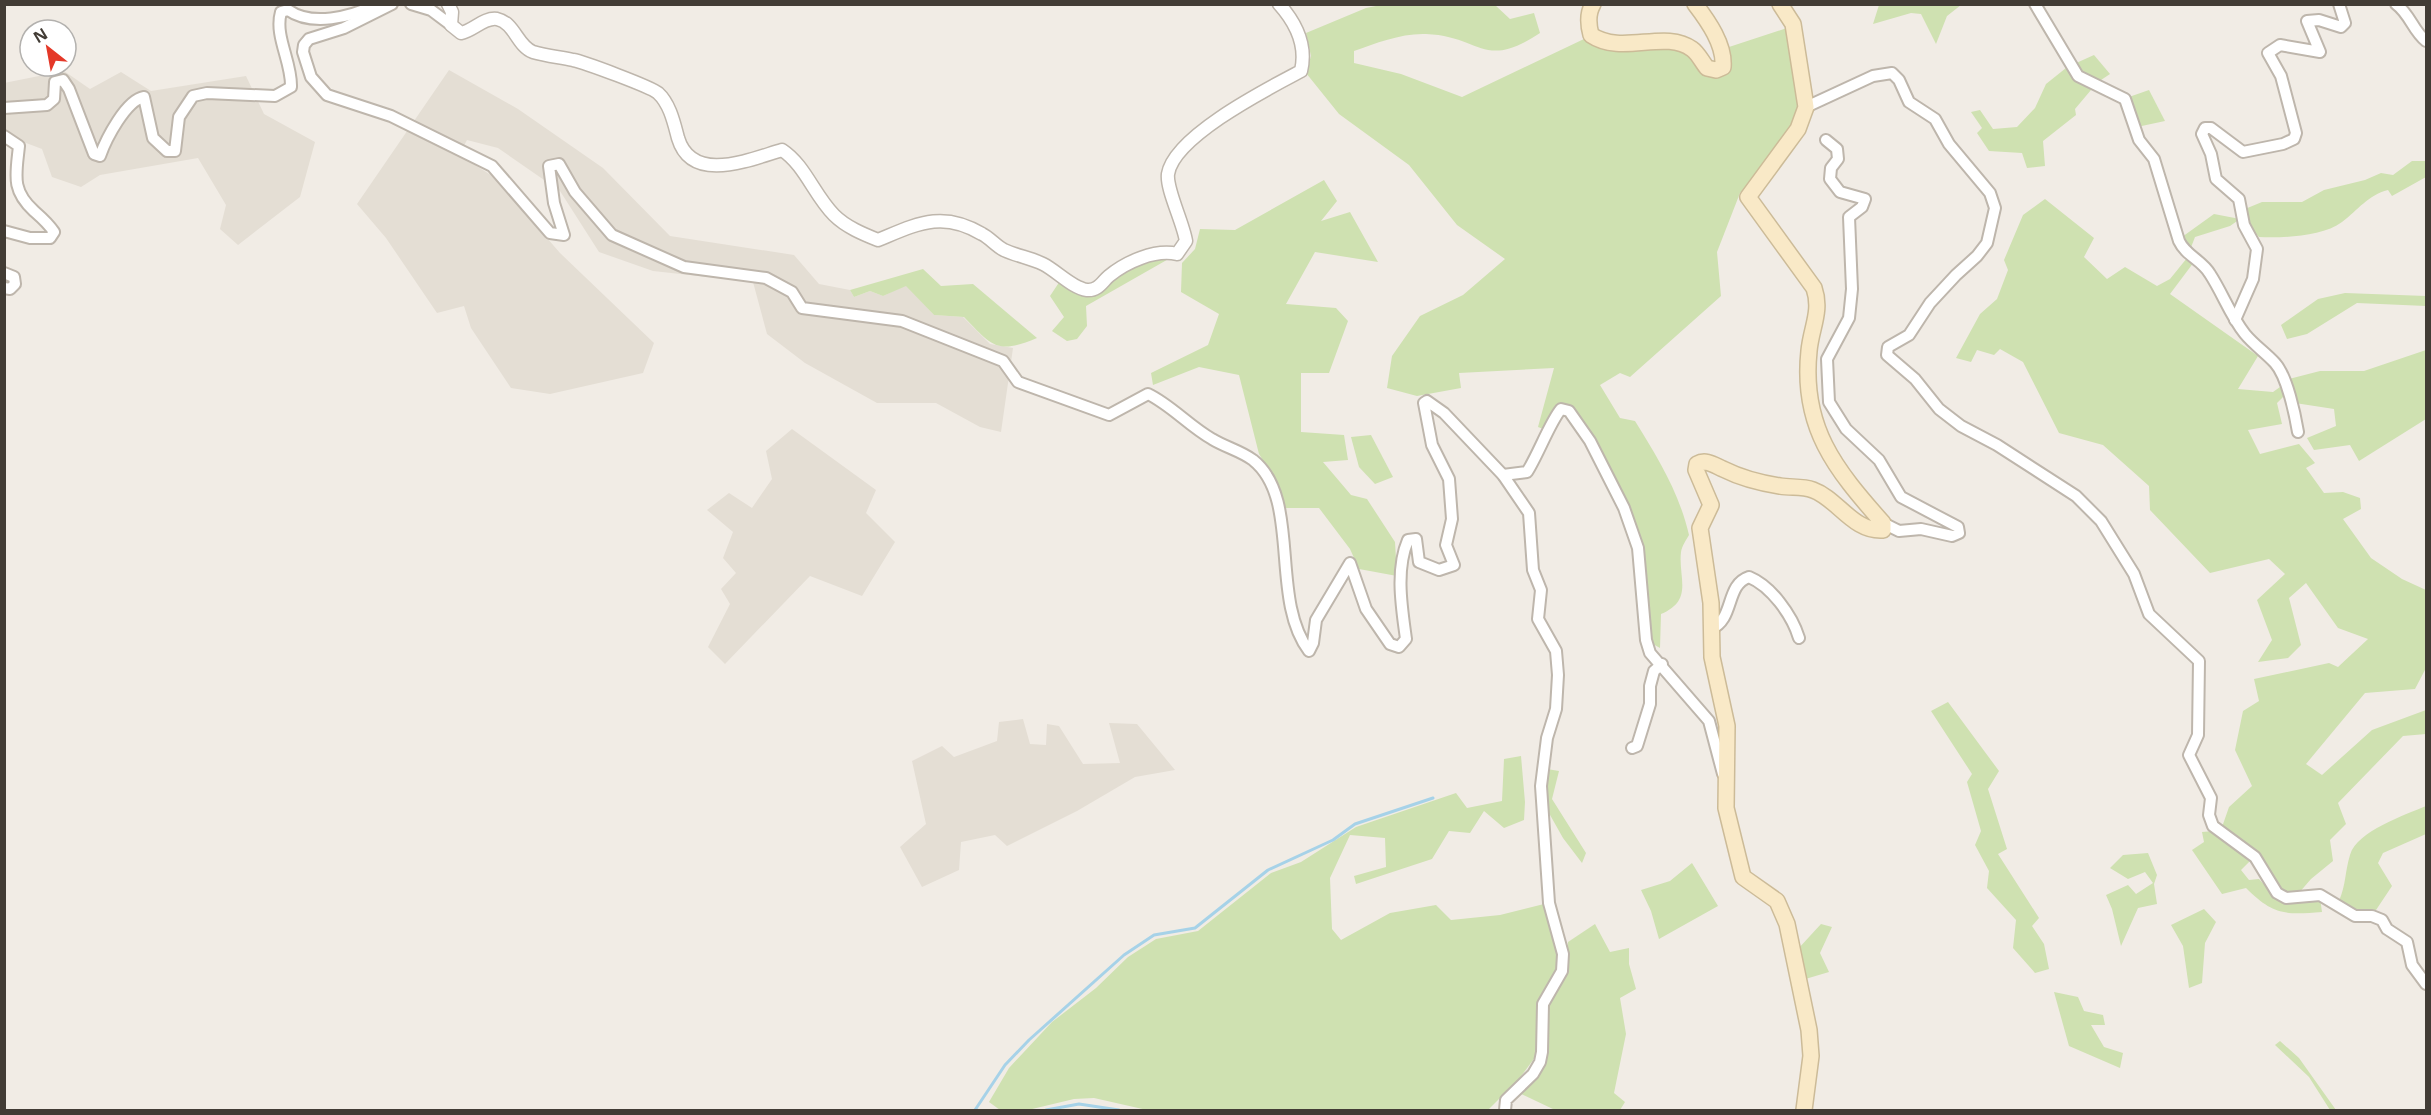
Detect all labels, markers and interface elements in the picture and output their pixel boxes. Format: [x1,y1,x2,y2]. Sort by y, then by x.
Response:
north arrow [18,18,78,78]
text: N [29,22,52,48]

